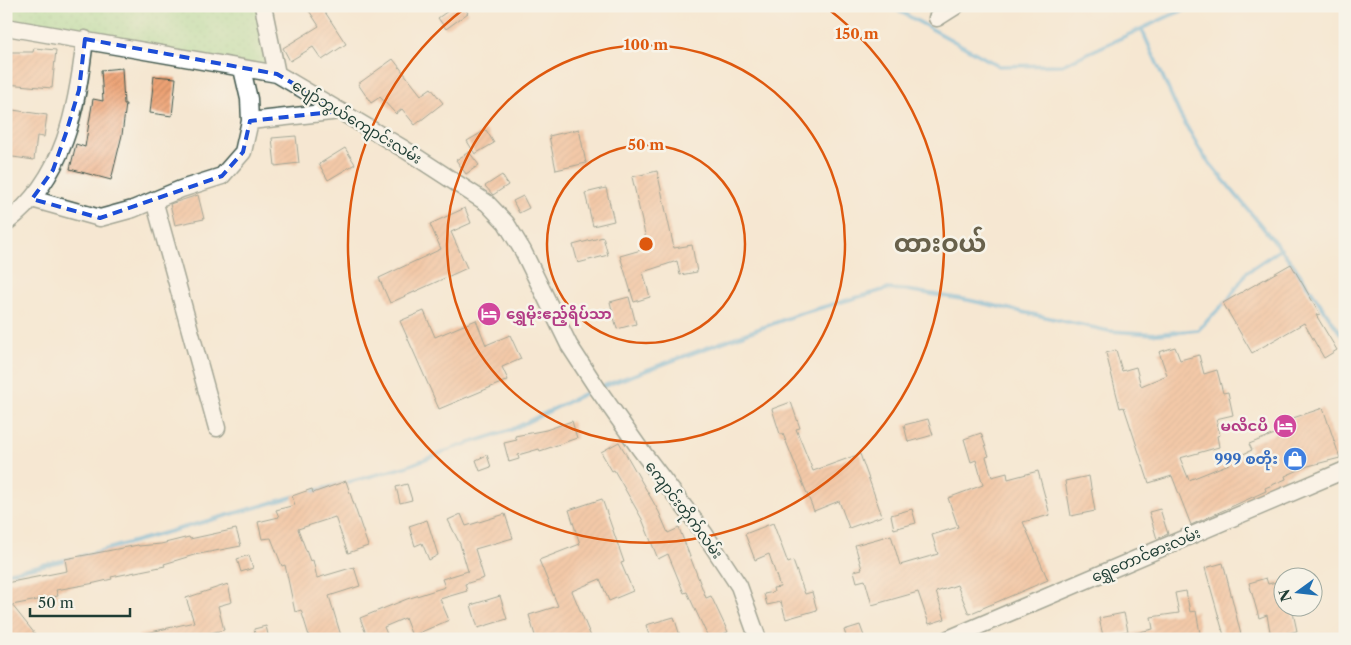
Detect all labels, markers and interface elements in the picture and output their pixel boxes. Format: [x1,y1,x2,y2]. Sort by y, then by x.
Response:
text: 150 m [835,24,879,43]
text: 100 m [624,35,668,54]
street label: ပျော်ဘွယ်ကျောင်းလမ်း [287,75,426,170]
text: 50 m [628,135,664,154]
district label: ထားဝယ် [894,226,986,259]
centre of rings [637,235,655,253]
hotel icon: ရွှေမိုးဧည့်ရိပ်သာ [476,301,502,327]
place label: ရွှေမိုးဧည့်ရိပ်သာ [506,304,612,326]
hotel icon: မလိငပိ [1272,413,1298,439]
place label: မလိငပိ [1221,416,1268,435]
shop icon: 999 စတိုး [1282,446,1308,472]
place label: 999 စတိုး [1215,449,1278,471]
street label: ကျောင်းတိုက်လမ်း [639,457,727,564]
street label: ရွှေတောင်ဓားလမ်း [1088,523,1204,589]
north arrow [1274,568,1324,618]
scale bar [30,585,130,617]
text: N [1275,587,1296,604]
text: 50 m [38,593,74,612]

